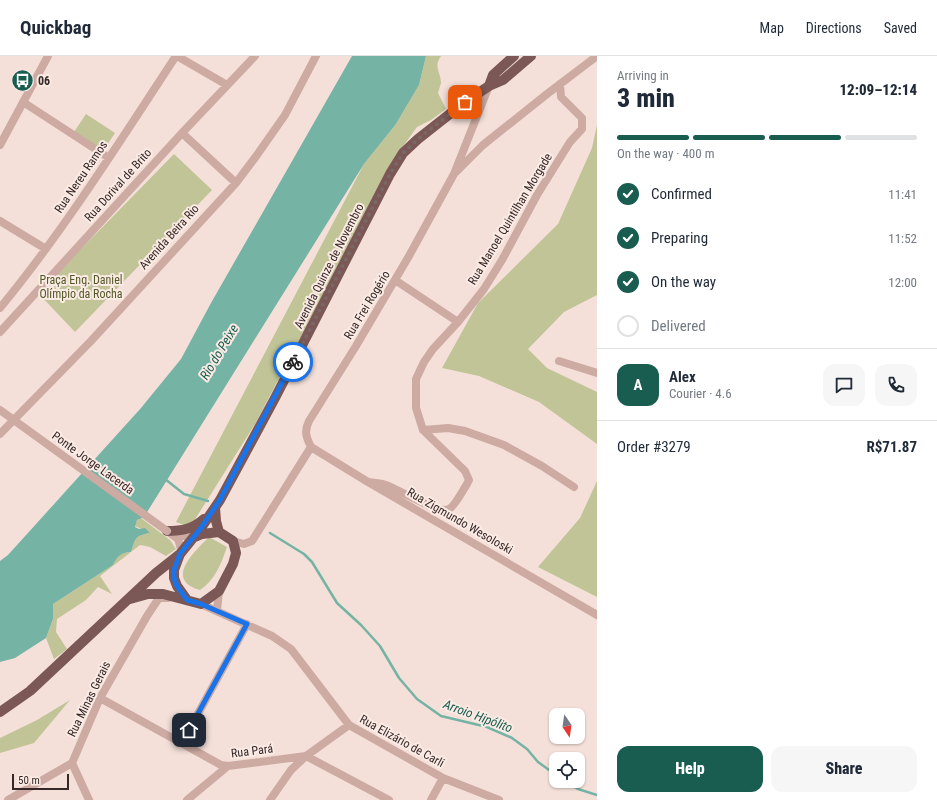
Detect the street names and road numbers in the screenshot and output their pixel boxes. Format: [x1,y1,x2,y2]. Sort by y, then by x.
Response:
street label: Rua Nereu Ramos [52,138,110,216]
street label: Rua Dorival de Brito [82,146,154,224]
street label: Rua Manoel Quintilhan Morgade [465,150,555,287]
street label: Avenida Quinze de Novembro [291,201,367,331]
street label: Avenida Beira Rio [136,202,202,272]
street label: Rua Frei Rogério [341,268,393,342]
street label: Ponte Jorge Lacerda [49,429,137,498]
street label: Rua Zigmundo Wesoloski [405,485,515,557]
street label: Rua Minas Gerais [65,659,113,739]
street label: Rua Elizário de Carli [357,712,447,770]
street label: Rua Pará [230,741,274,761]

